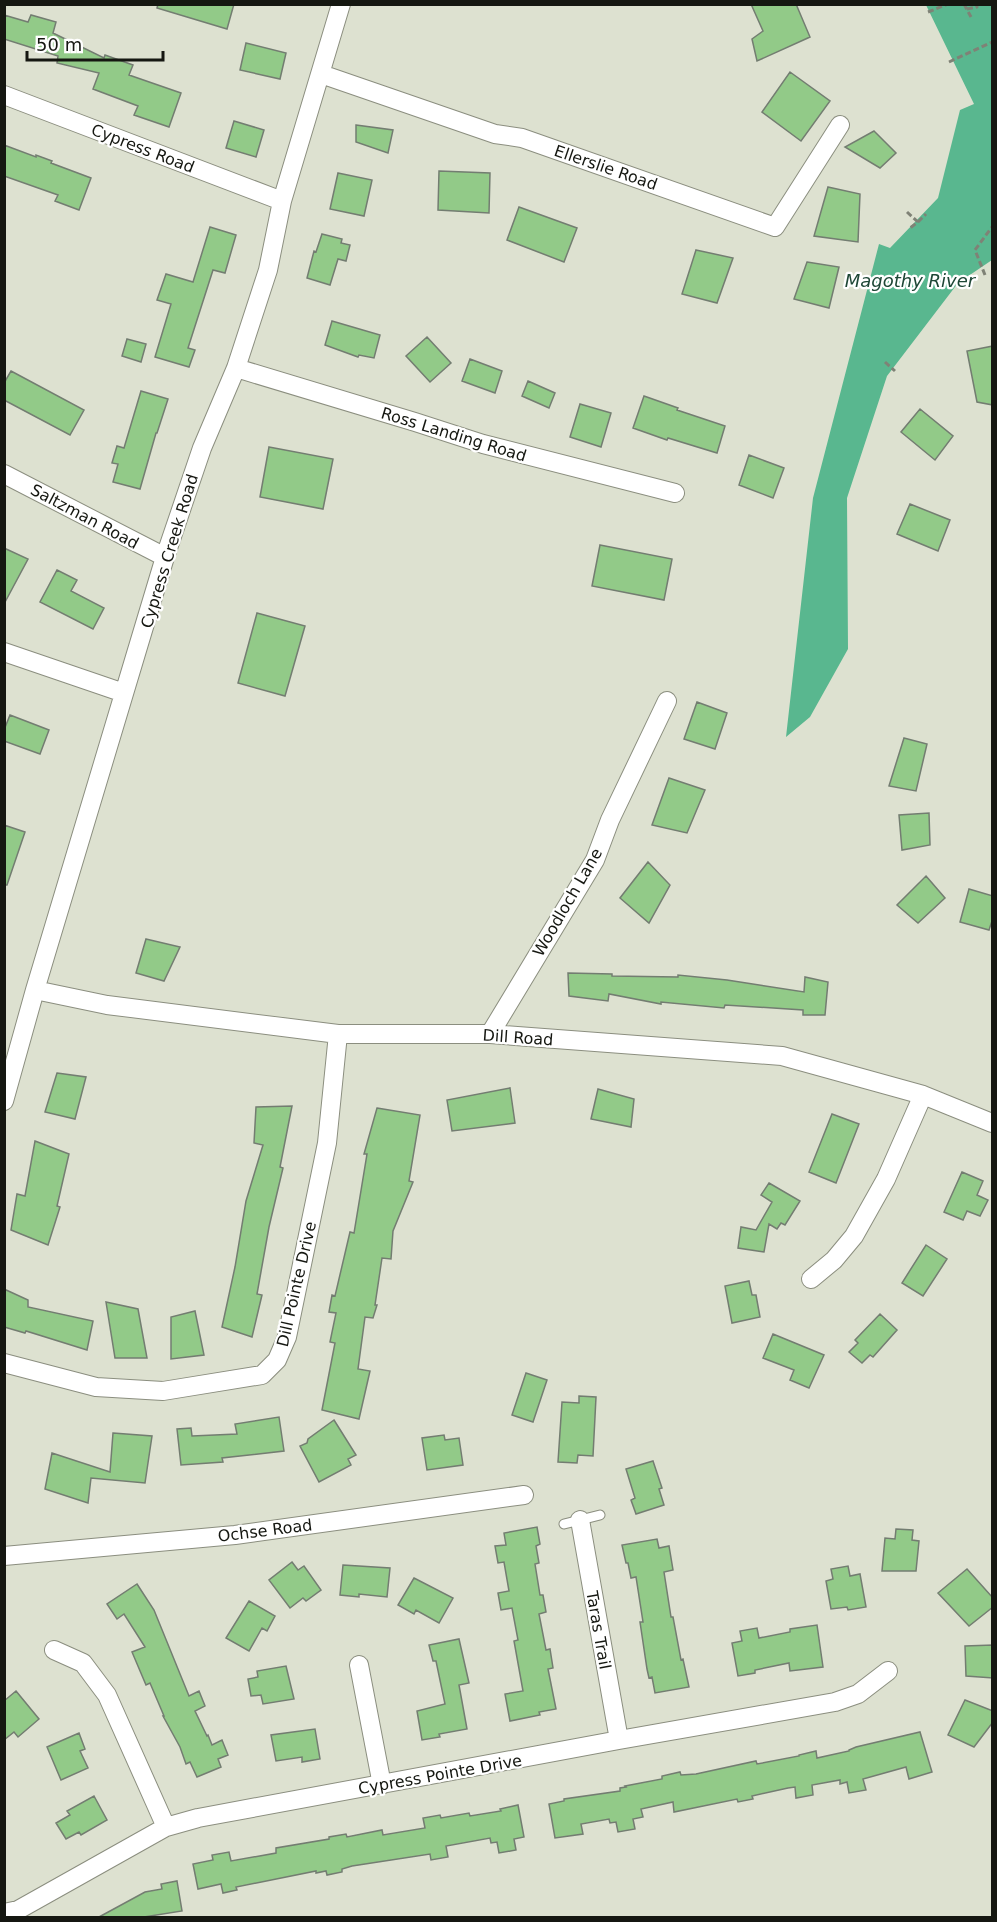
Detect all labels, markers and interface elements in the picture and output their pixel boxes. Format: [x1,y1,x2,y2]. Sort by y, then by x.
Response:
scale bar [27,24,164,62]
text: 50 m [36,34,82,55]
street label: Cypress Road [89,120,197,177]
street label: Ellerslie Road [552,141,660,194]
water label: Magothy River [845,270,977,291]
street label: Ross Landing Road [379,403,529,466]
street label: Cypress Creek Road [137,472,202,631]
street label: Saltzman Road [27,480,142,553]
street label: Woodloch Lane [529,845,606,960]
street label: Dill Road [482,1026,554,1049]
street label: Dill Pointe Drive [273,1220,320,1349]
street label: Ochse Road [217,1515,313,1546]
street label: Taras Trail [582,1588,615,1671]
street label: Cypress Pointe Drive [357,1751,523,1798]

